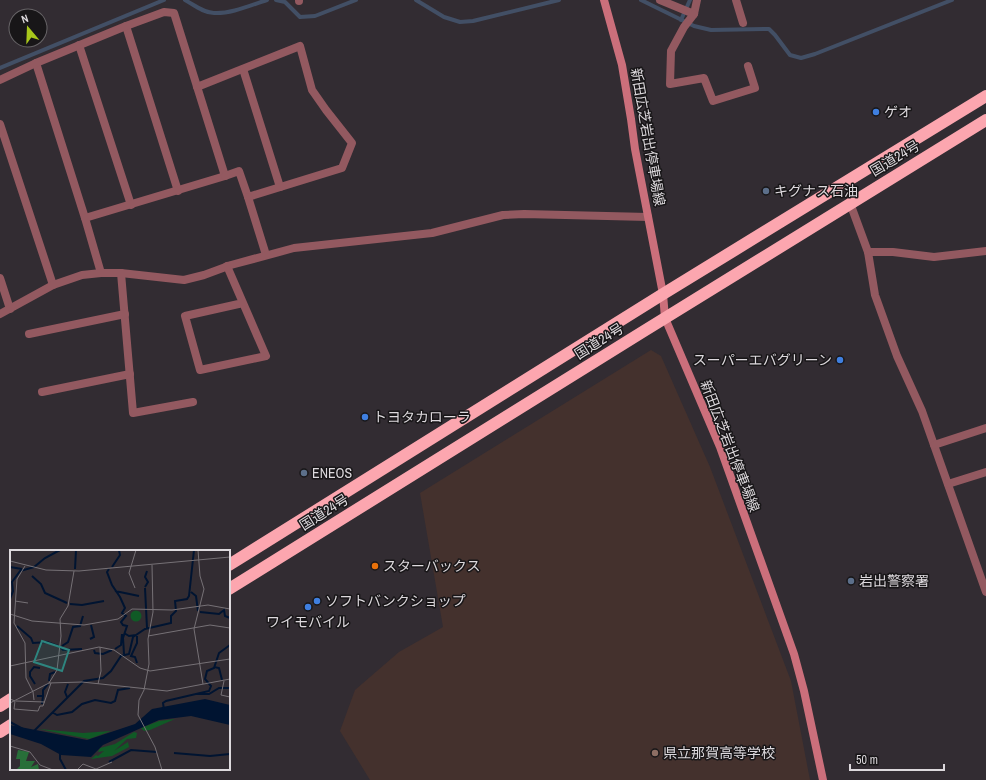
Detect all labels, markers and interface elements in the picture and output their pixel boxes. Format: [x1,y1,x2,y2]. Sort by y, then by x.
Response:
north arrow [8,8,48,48]
text: N [19,11,30,26]
street label: 新田広芝岩出停車場線 [627,67,669,207]
place label: ゲオ [884,103,912,121]
marker: ゲオ [871,107,881,117]
street label: 国道24号 [867,136,923,180]
place label: キグナス石油 [774,182,858,200]
marker: キグナス石油 [761,186,771,196]
street label: 国道24号 [571,319,627,363]
place label: スーパーエバグリーン [693,351,832,369]
marker: スーパーエバグリーン [835,355,845,365]
street label: 新田広芝岩出停車場線 [697,377,763,515]
place label: トヨタカローラ [373,408,471,426]
marker: トヨタカローラ [360,412,370,422]
place label: ENEOS [312,464,353,482]
marker: ENEOS [299,468,309,478]
street label: 国道24号 [296,490,352,534]
inset map [10,550,230,770]
place label: スターバックス [383,557,480,575]
marker: スターバックス [370,561,380,571]
place label: 岩出警察署 [859,572,929,590]
marker: 岩出警察署 [846,576,856,586]
place label: ソフトバンクショップ [325,592,466,610]
marker: ソフトバンクショップ [312,596,322,606]
marker: ワイモバイル [303,602,313,612]
place label: ワイモバイル [266,613,350,631]
place label: 県立那賀高等学校 [663,744,775,762]
scale bar [850,746,944,772]
marker: 県立那賀高等学校 [650,748,660,758]
text: 50 m [856,752,878,768]

